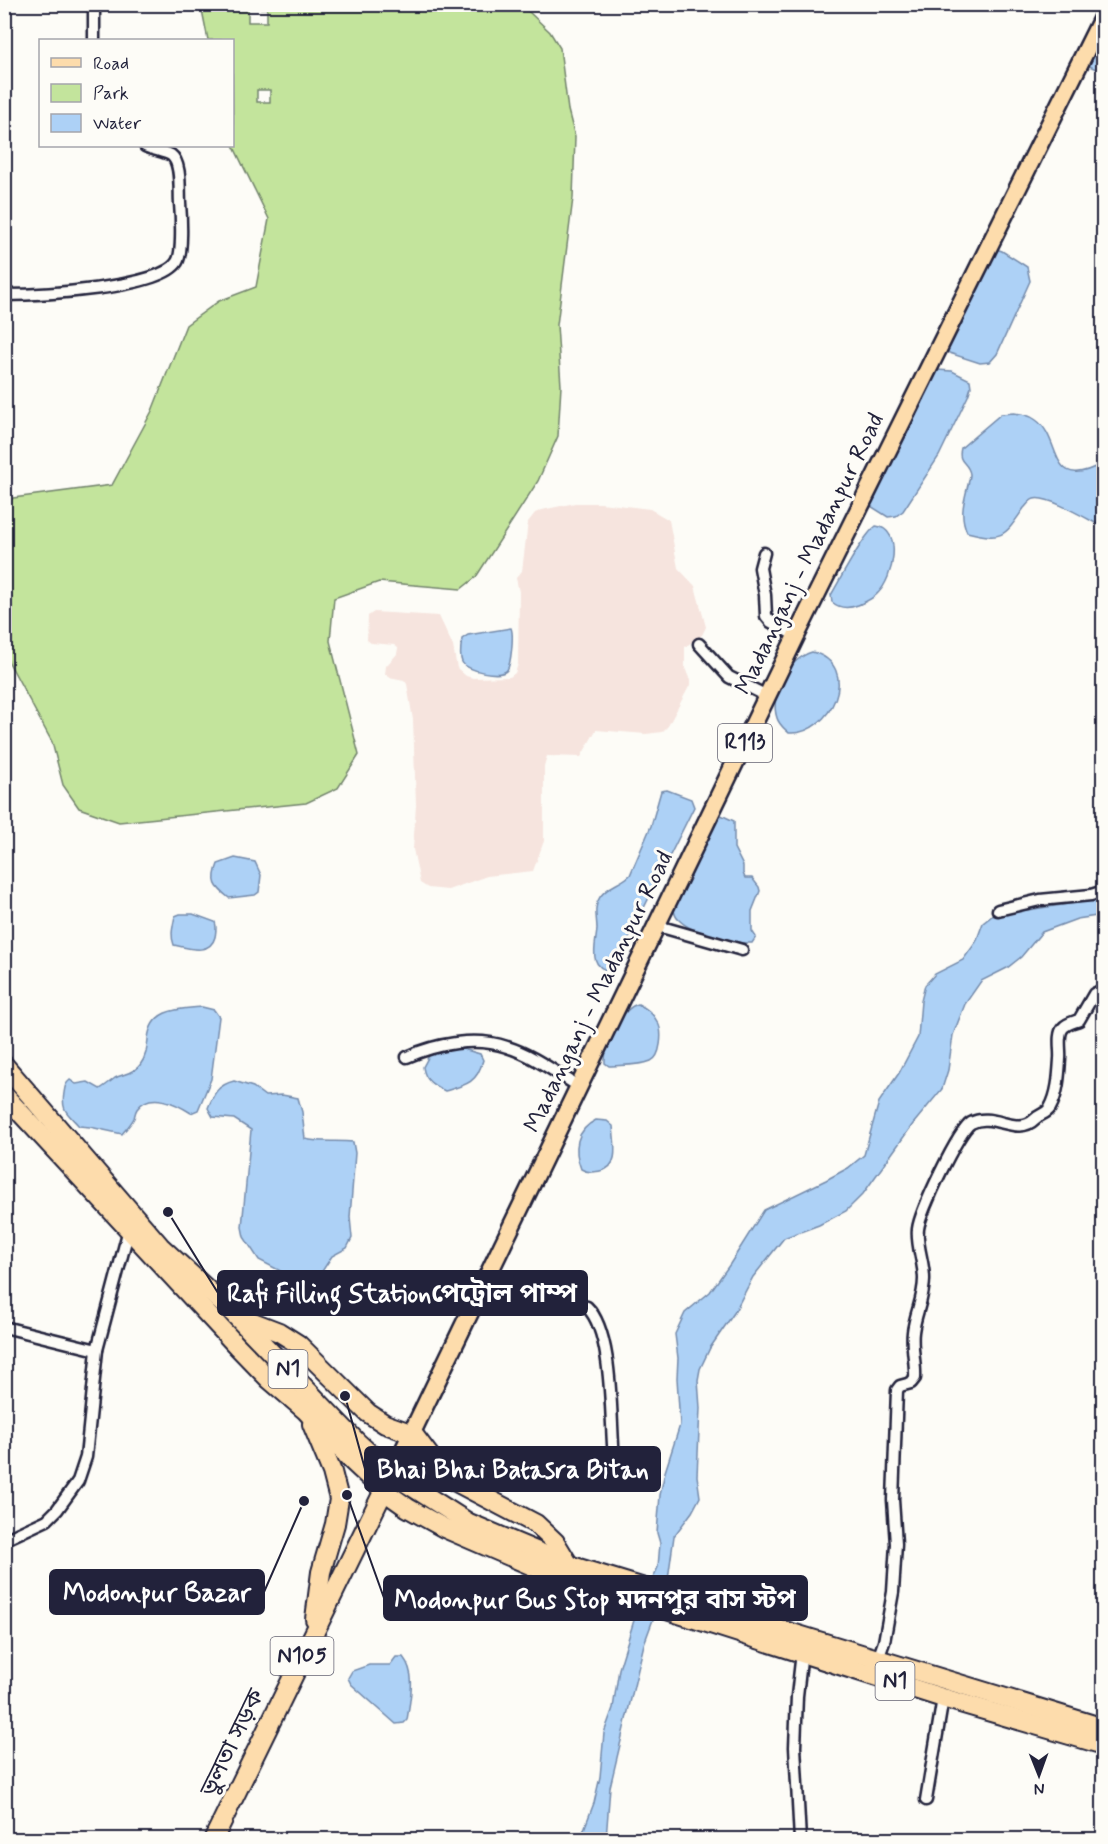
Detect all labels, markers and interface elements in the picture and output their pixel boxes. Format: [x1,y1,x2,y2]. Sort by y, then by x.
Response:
legend [39,39,234,147]
text: Road [93,52,129,76]
text: Park [93,82,129,106]
text: Water [93,112,142,136]
street label: Madanganj - Madanpur Road [728,408,892,700]
road number: R113 [718,724,772,762]
street label: Madanganj - Madanpur Road [517,846,681,1138]
callout: Rafi Filling Stationপেট্রোল পাম্প [218,1271,587,1315]
text: Rafi Filling Stationপেট্রোল পাম্প [227,1277,578,1315]
road number: N1 [268,1350,308,1388]
callout: Bhai Bhai Batasra Bitan [365,1447,660,1491]
text: Bhai Bhai Batasra Bitan [377,1454,649,1488]
callout: Modonpur Bazar [50,1570,264,1614]
callout: Modonpur Bus Stop মদনপুর বাস স্টপ [384,1576,807,1620]
text: Modonpur Bazar [63,1577,252,1611]
text: Modonpur Bus Stop মদনপুর বাস স্টপ [394,1583,796,1618]
road number: N105 [270,1637,334,1675]
road number: N1 [876,1662,914,1700]
street label: ভুলতা সড়ক [193,1684,273,1803]
north arrow [1009,1745,1069,1805]
text: N [1034,1778,1045,1799]

